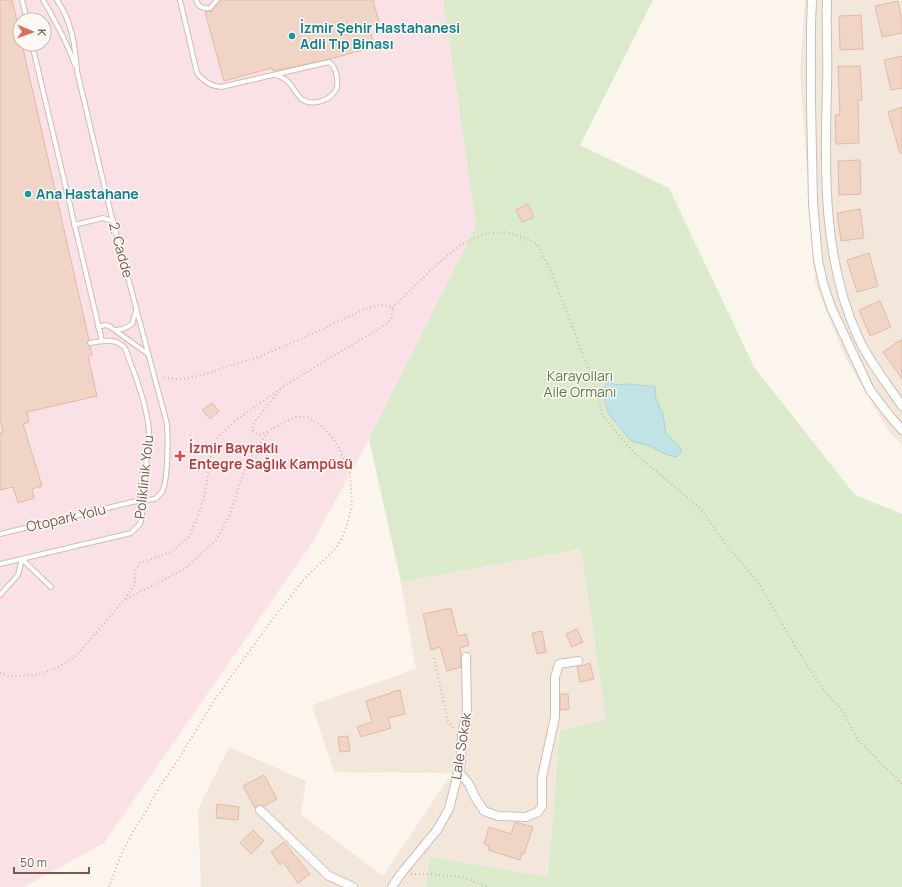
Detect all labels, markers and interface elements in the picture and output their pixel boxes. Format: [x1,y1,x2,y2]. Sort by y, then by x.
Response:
north arrow [12,12,52,52]
place label: İzmir Şehir Hastahanesi Adli Tıp Binası [300,18,460,53]
text: K [35,29,50,37]
marker: İzmir Şehir Hastahanesi Adli Tıp Binası [287,31,297,41]
place label: Ana Hastahane [36,184,139,203]
marker: Ana Hastahane [23,189,33,199]
street label: 2. Cadde [105,220,138,280]
park label: Karayolları Aile Ormanı [544,366,616,401]
street label: Poliklinik Yolu [130,434,157,520]
place label: İzmir Bayraklı Entegre Sağlık Kampüsü [189,438,353,473]
marker: İzmir Bayraklı Entegre Sağlık Kampüsü [174,450,186,462]
street label: Otopark Yolu [24,499,108,536]
street label: Lale Sokak [446,710,475,781]
scale bar [14,849,89,875]
text: 50 m [20,854,47,871]

